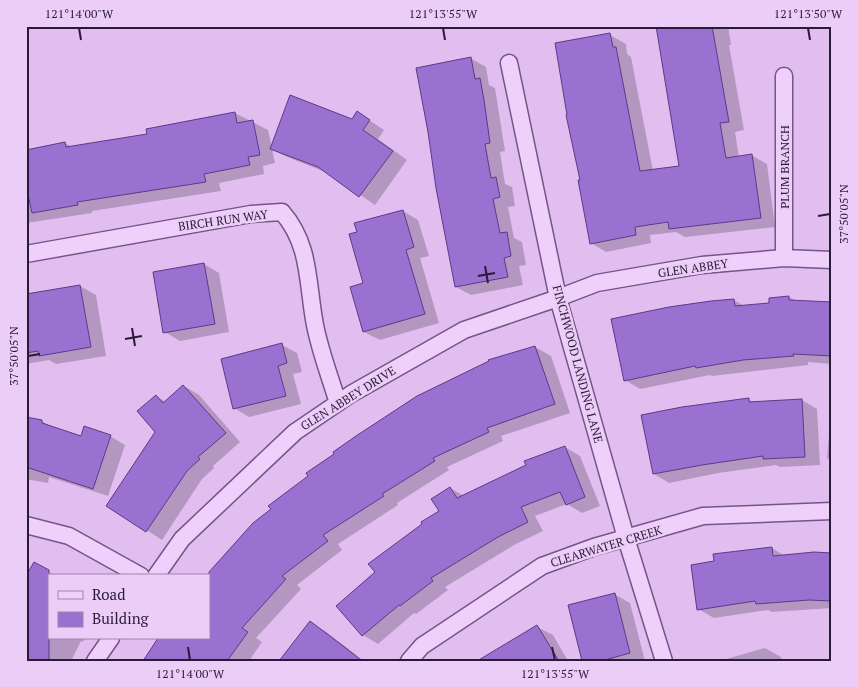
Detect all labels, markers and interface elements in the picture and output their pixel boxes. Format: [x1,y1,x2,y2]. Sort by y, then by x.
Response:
text: 121°14'00"W [45,6,114,21]
text: 121°13'55"W [409,6,478,21]
text: 121°13'50"W [774,6,843,21]
street label: PLUM BRANCH [777,125,792,209]
text: 37°50'05"N [836,184,851,244]
street label: BIRCH RUN WAY [177,206,269,234]
street label: GLEN ABBEY [657,256,729,280]
street label: FINCHWOOD LANDING LANE [550,283,606,445]
text: 37°50'05"N [6,326,21,386]
street label: GLEN ABBEY DRIVE [298,363,398,433]
street label: CLEARWATER CREEK [548,522,664,570]
legend [48,574,210,640]
text: Road [92,584,125,604]
text: Building [92,608,150,628]
text: 121°14'00"W [156,666,225,681]
text: 121°13'55"W [521,666,590,681]

